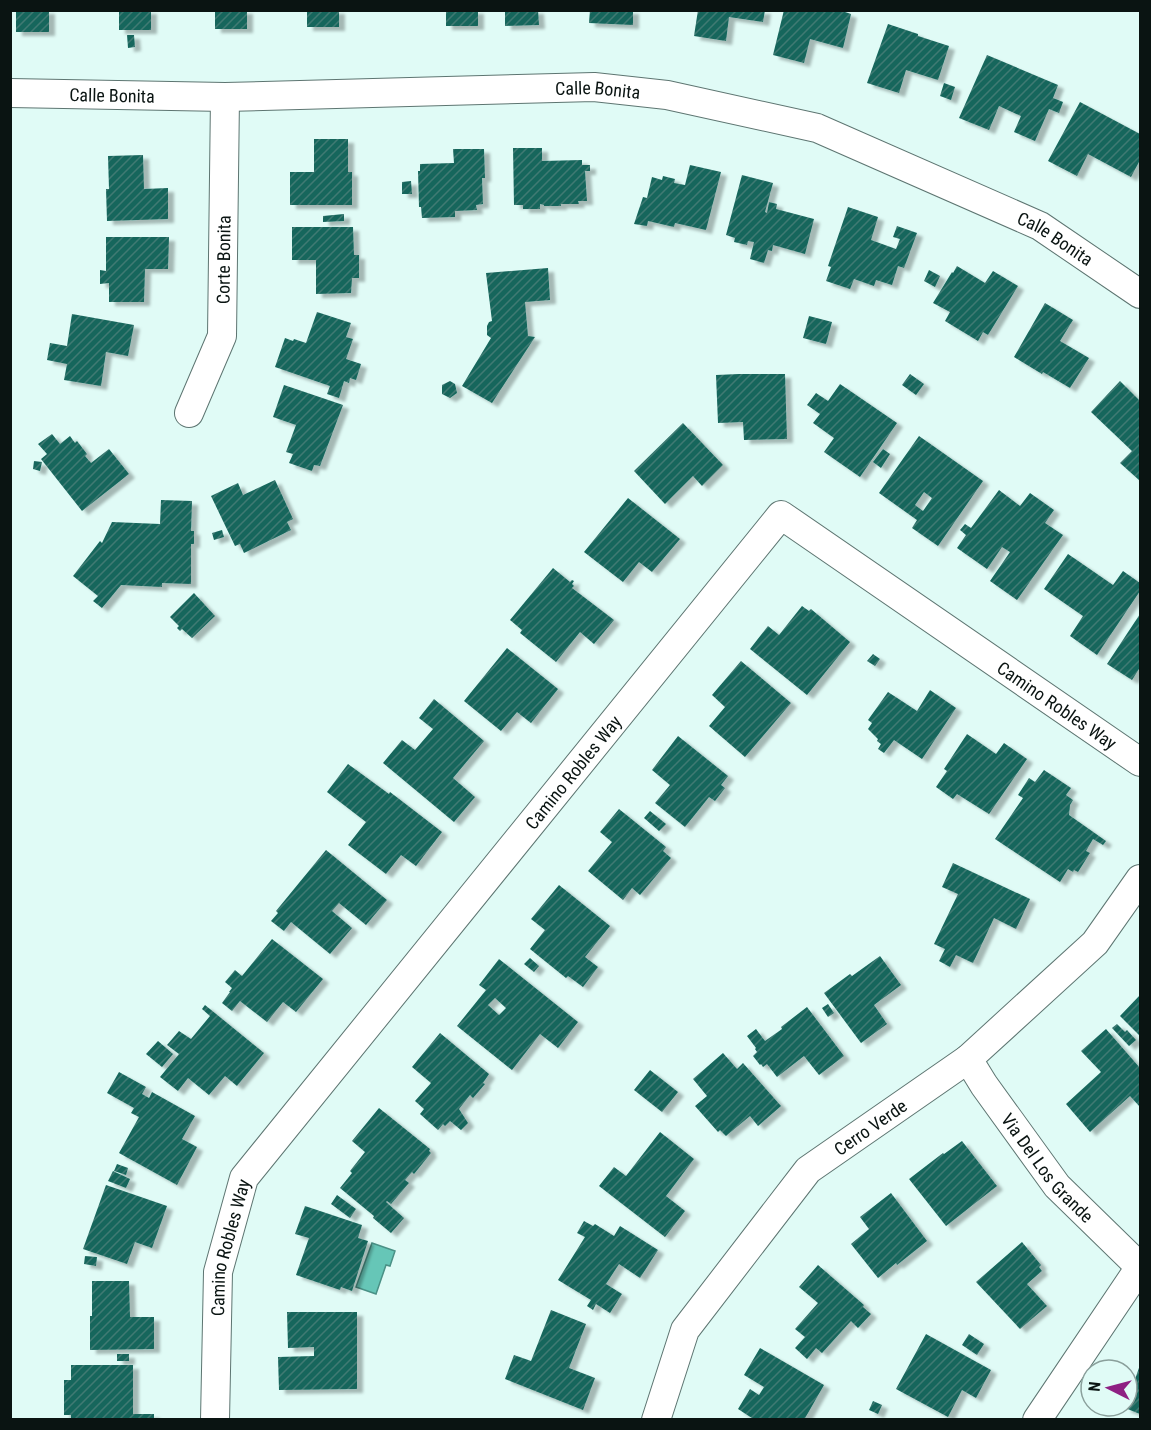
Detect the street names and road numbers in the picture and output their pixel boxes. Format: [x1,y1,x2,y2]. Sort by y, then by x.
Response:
street label: Calle Bonita [555,76,641,103]
street label: Calle Bonita [69,84,155,106]
street label: Calle Bonita [1014,207,1097,269]
street label: Corte Bonita [212,215,234,304]
street label: Camino Robles Way [993,657,1121,754]
street label: Camino Robles Way [521,711,625,833]
street label: Cerro Verde [830,1094,910,1159]
street label: Via Del Los Grande [997,1109,1098,1226]
street label: Camino Robles Way [207,1176,254,1316]

